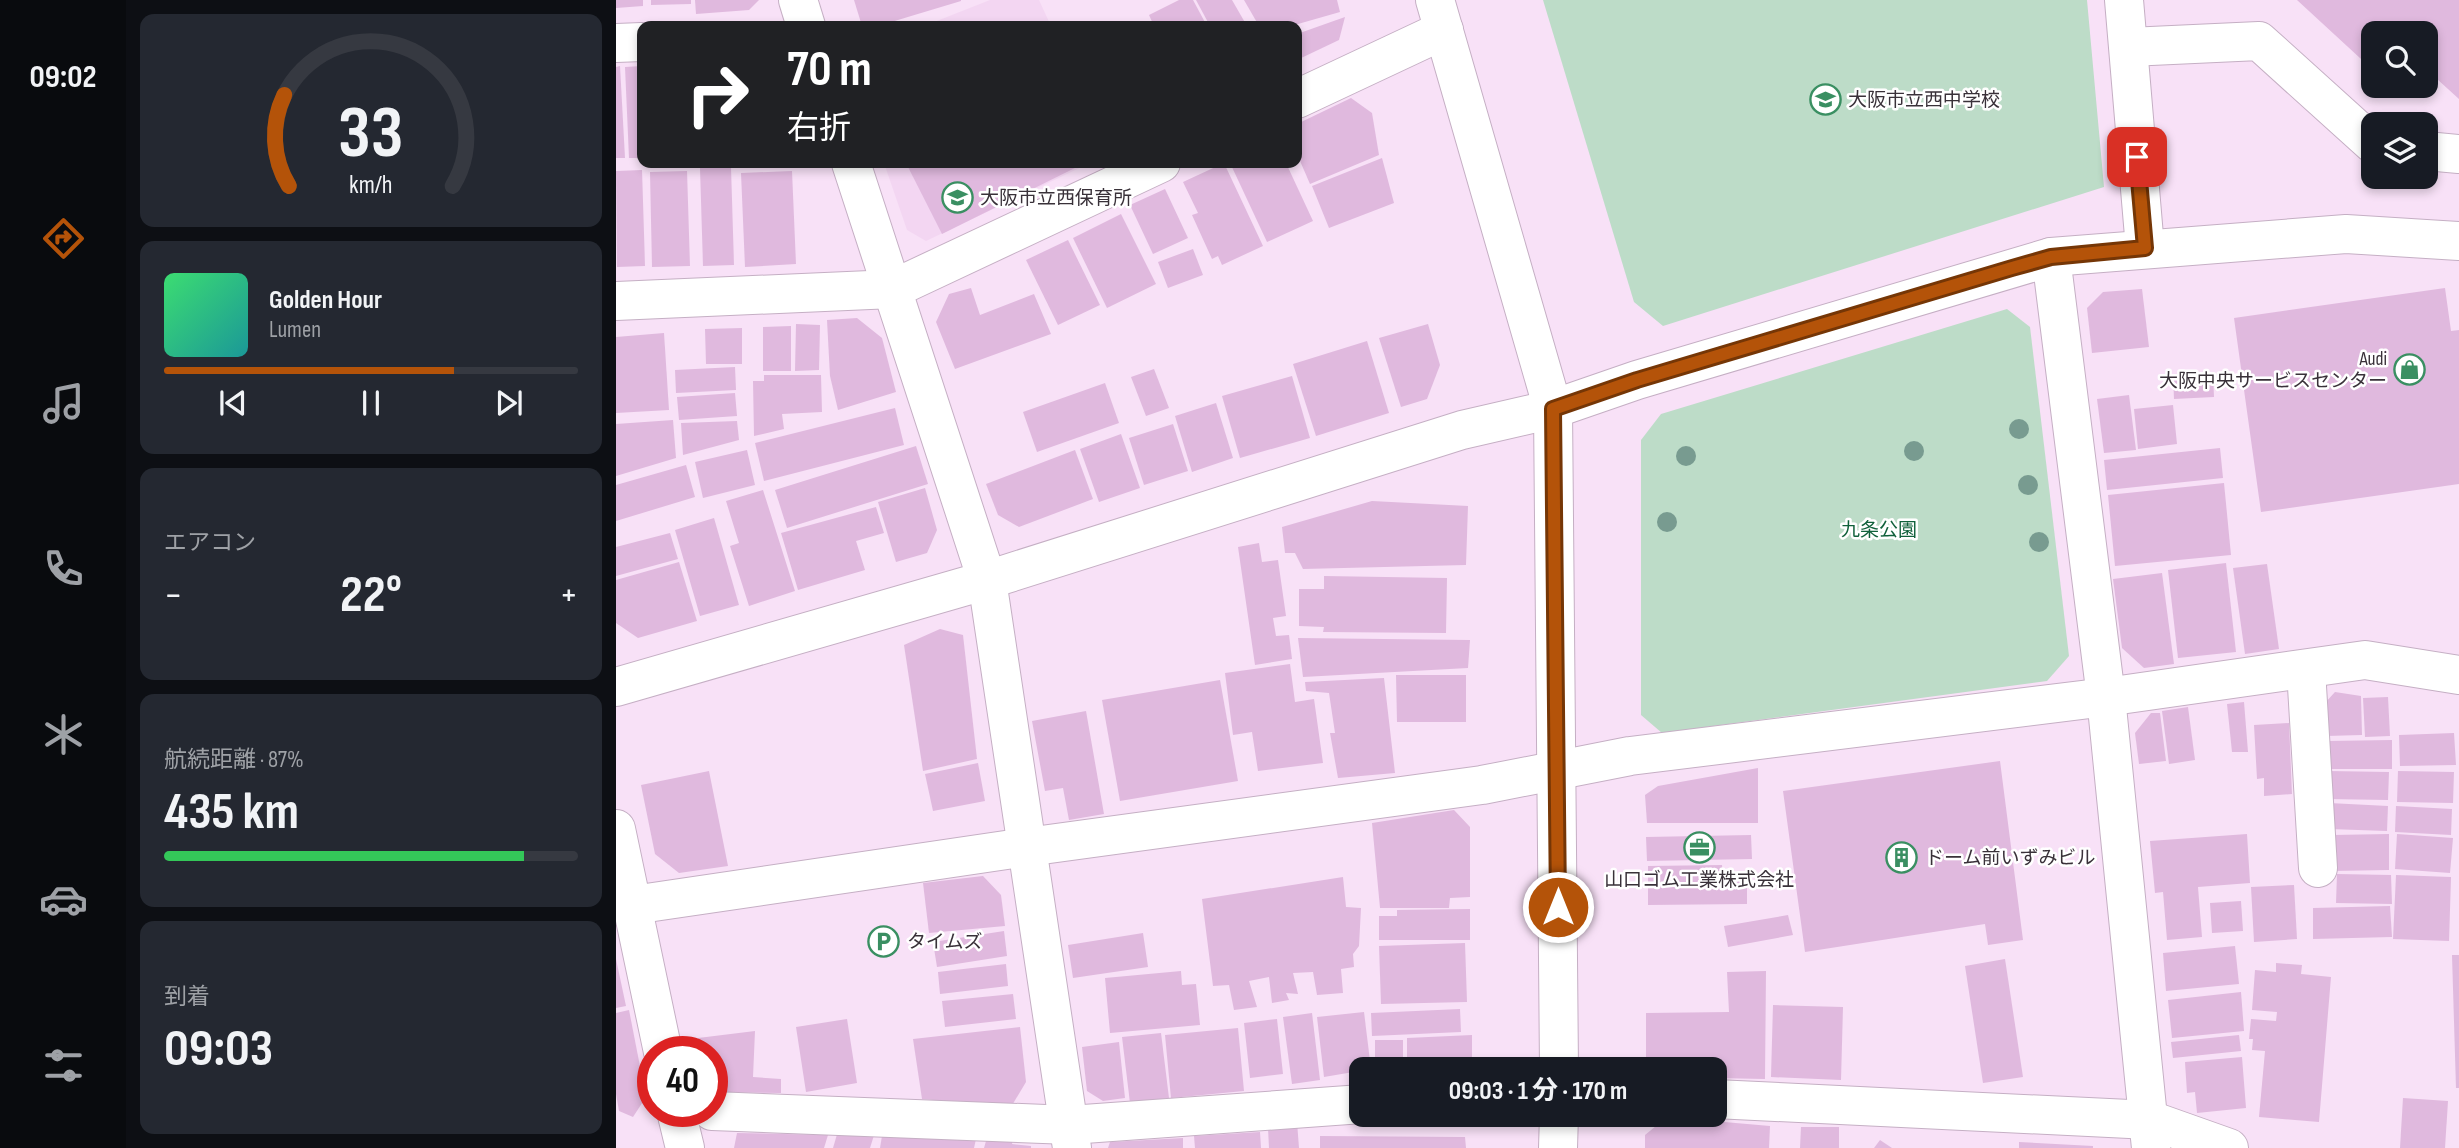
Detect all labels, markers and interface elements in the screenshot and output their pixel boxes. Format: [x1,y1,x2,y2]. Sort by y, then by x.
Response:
map controls [2361,21,2438,189]
button: search [2361,21,2438,98]
text: 70 m [787,41,872,100]
icon: right [672,49,763,140]
text: 09:02 [30,58,96,97]
school or university icon: 大阪市立西中学校 [1808,82,1842,116]
place label: 大阪市立西中学校 [1848,89,2000,112]
text: 33 [338,91,404,179]
text: 右折 [787,109,851,148]
button: layers [2361,112,2438,189]
pin [2107,127,2167,187]
icon: arrive [2118,138,2156,176]
text: km/h [349,170,393,201]
school or university icon: 大阪市立西保育所 [940,180,974,214]
place label: 大阪市立西保育所 [980,187,1132,210]
icon: directions [39,214,88,263]
text: Golden Hour [269,285,382,316]
text: Lumen [269,316,321,344]
place label: Audi 大阪中央サービスセンター [2159,348,2387,393]
shop icon: Audi 大阪中央サービスセンター [2393,352,2427,386]
icon: music [39,379,88,428]
icon: previous [214,384,252,422]
icon: pause [352,384,390,422]
icon: next [490,384,528,422]
park label: 九条公園 [1841,519,1917,542]
text: エアコン [164,529,256,557]
icon: phone [39,544,88,593]
text: 22° [340,564,402,627]
text: − [164,573,183,618]
text: + [559,573,578,618]
icon: climate [39,710,88,759]
text: 航続距離 · 87% [164,746,304,774]
text: 435 km [164,781,299,844]
office icon: 山口ゴム工業株式会社 [1682,831,1716,865]
building icon: ドーム前いずみビル [1885,840,1919,874]
place label: ドーム前いずみビル [1925,847,2095,870]
place label: 山口ゴム工業株式会社 [1604,869,1794,892]
position arrow [1521,870,1595,944]
icon: car [39,875,88,924]
parking icon: タイムズ [867,924,901,958]
place label: タイムズ [907,931,983,954]
text: 到着 [164,983,210,1011]
text: 09:03 [164,1018,273,1081]
speed limit sign: 40 [637,1036,728,1127]
icon: filters [39,1041,88,1090]
text: 09:03 · 1 分 · 170 m [1449,1076,1627,1107]

